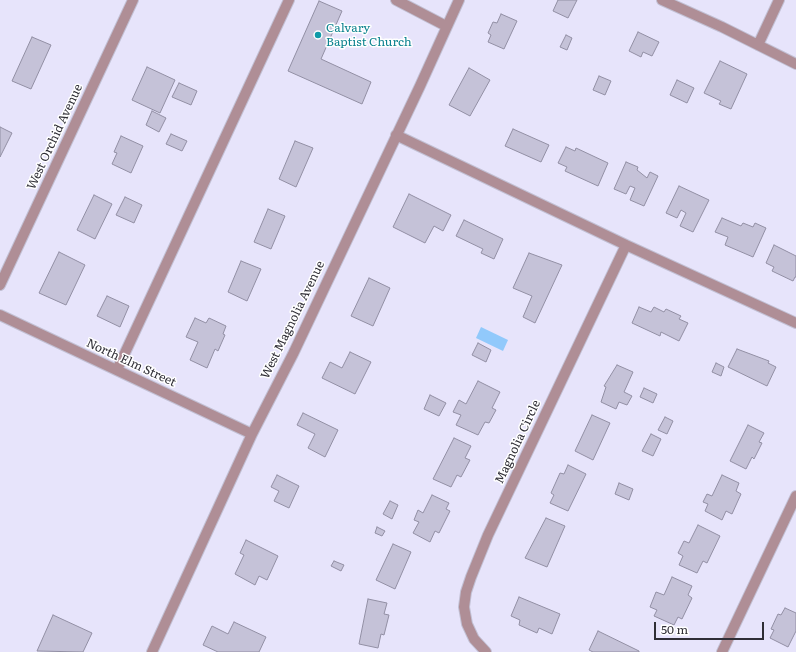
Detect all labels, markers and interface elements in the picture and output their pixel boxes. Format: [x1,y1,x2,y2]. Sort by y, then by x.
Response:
place label: Calvary Baptist Church [326,21,412,49]
marker: Calvary Baptist Church [313,30,323,40]
street label: West Orchid Avenue [24,82,86,192]
street label: West Magnolia Avenue [258,259,328,381]
street label: North Elm Street [84,336,178,390]
street label: Magnolia Circle [492,398,544,486]
scale bar [656,614,766,640]
text: 50 m [661,620,688,638]

